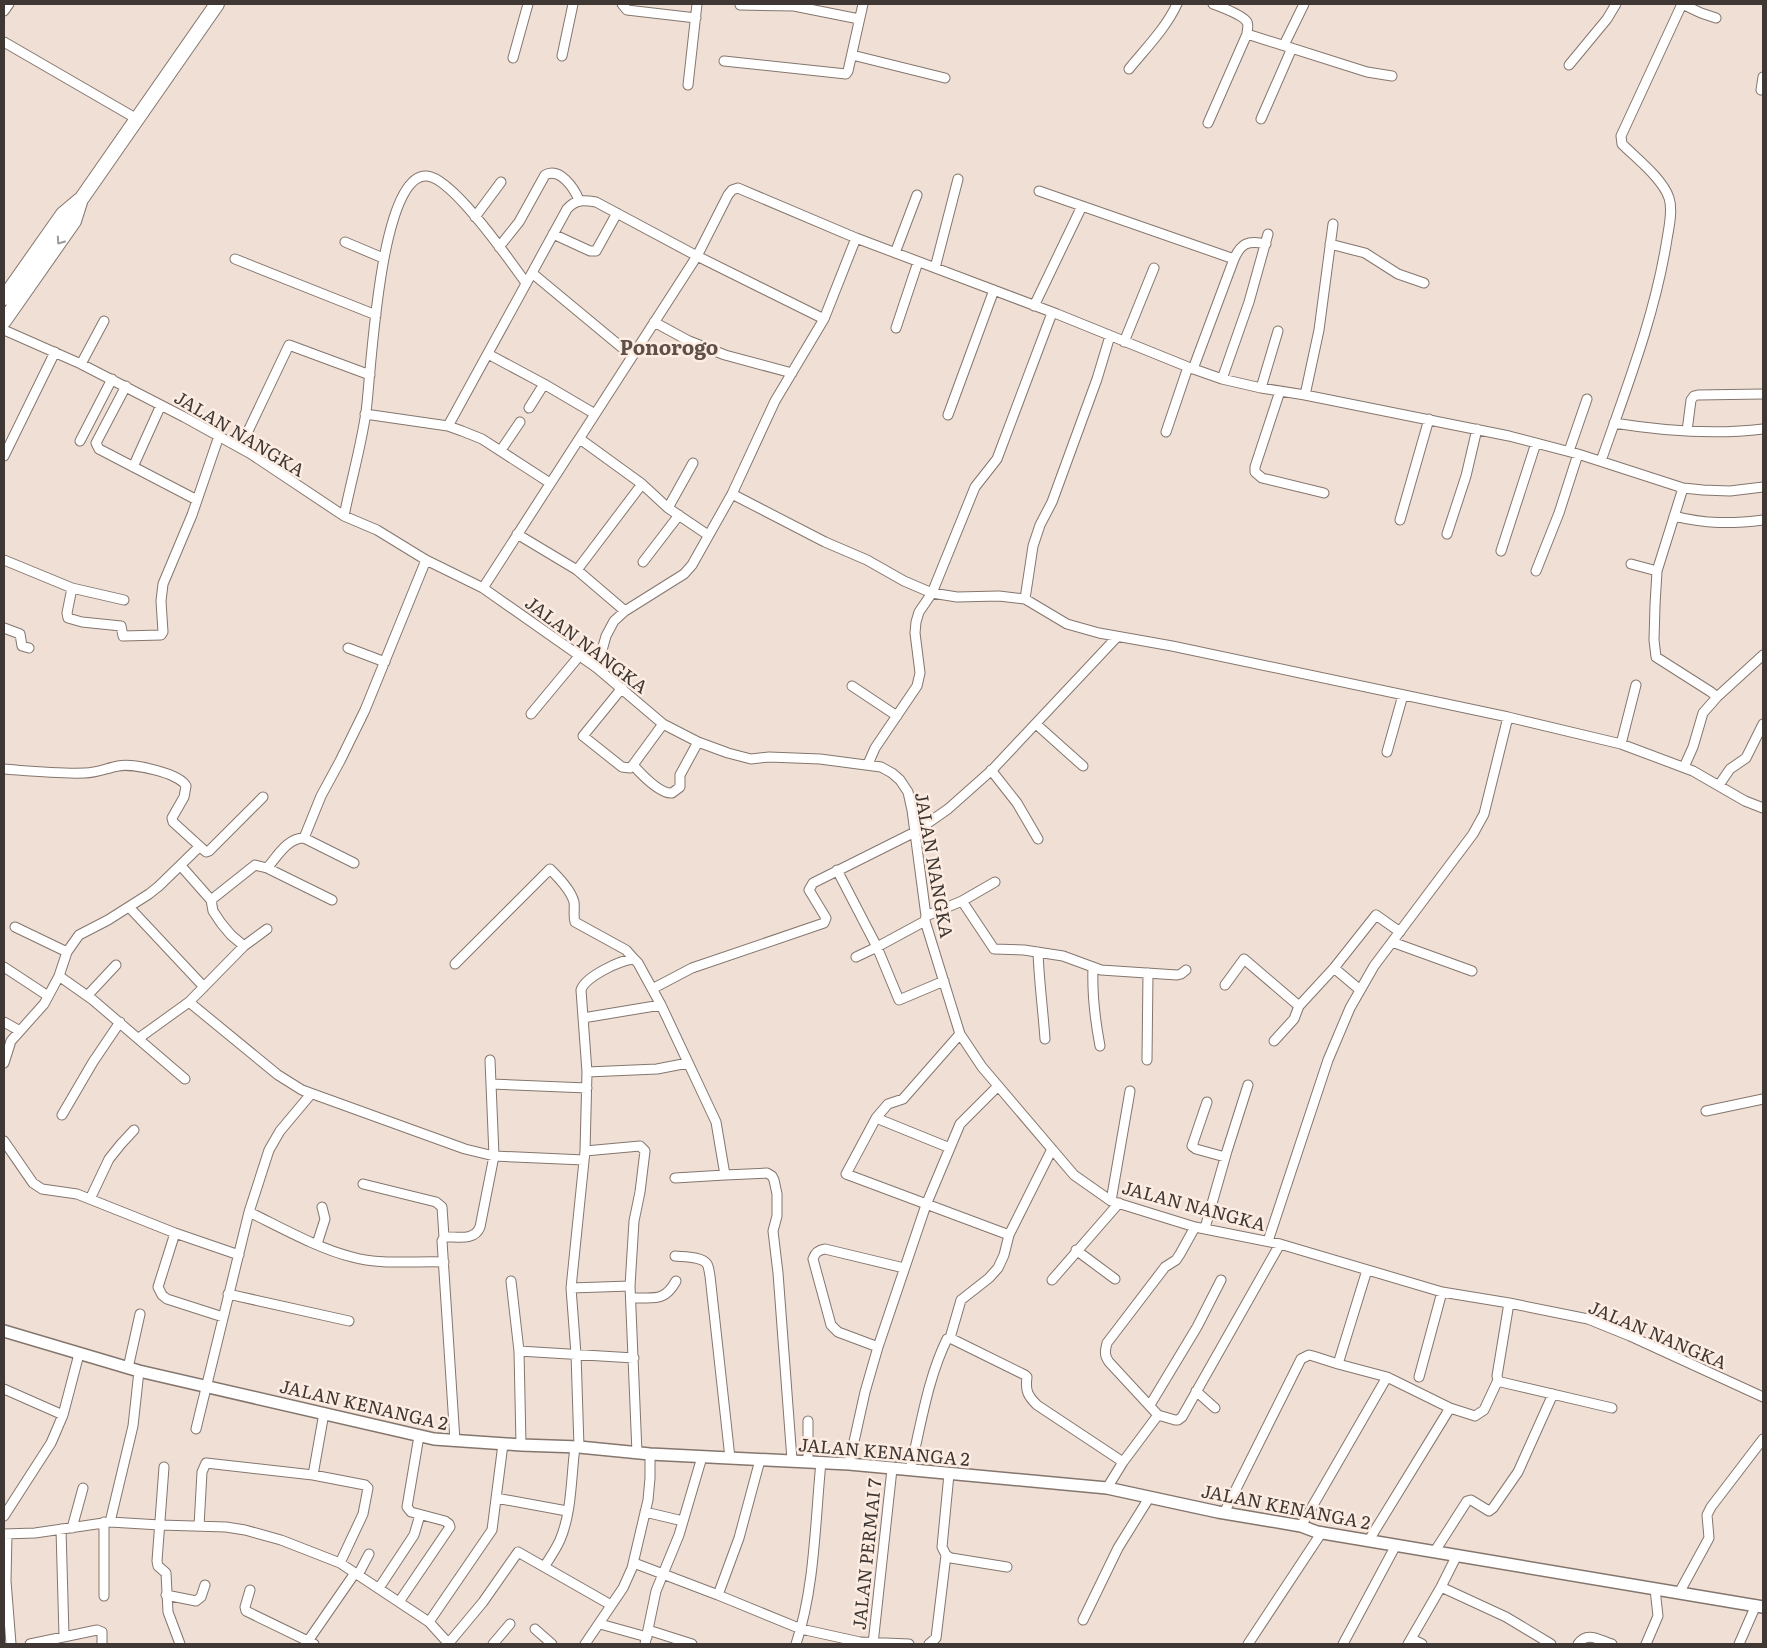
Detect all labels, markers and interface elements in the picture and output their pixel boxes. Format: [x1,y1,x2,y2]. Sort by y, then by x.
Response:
one-way arrow [57,235,66,245]
district label: Ponorogo [620,331,718,361]
street label: JALAN NANGKA [170,383,310,483]
street label: JALAN NANGKA [520,589,654,699]
street label: JALAN NANGKA [909,790,961,940]
street label: JALAN NANGKA [1119,1173,1269,1237]
street label: JALAN NANGKA [1585,1293,1731,1375]
street label: JALAN KENANGA 2 [277,1371,451,1437]
street label: JALAN KENANGA 2 [797,1430,971,1472]
street label: JALAN KENANGA 2 [1199,1476,1373,1536]
street label: JALAN PERMAI 7 [845,1477,887,1631]

